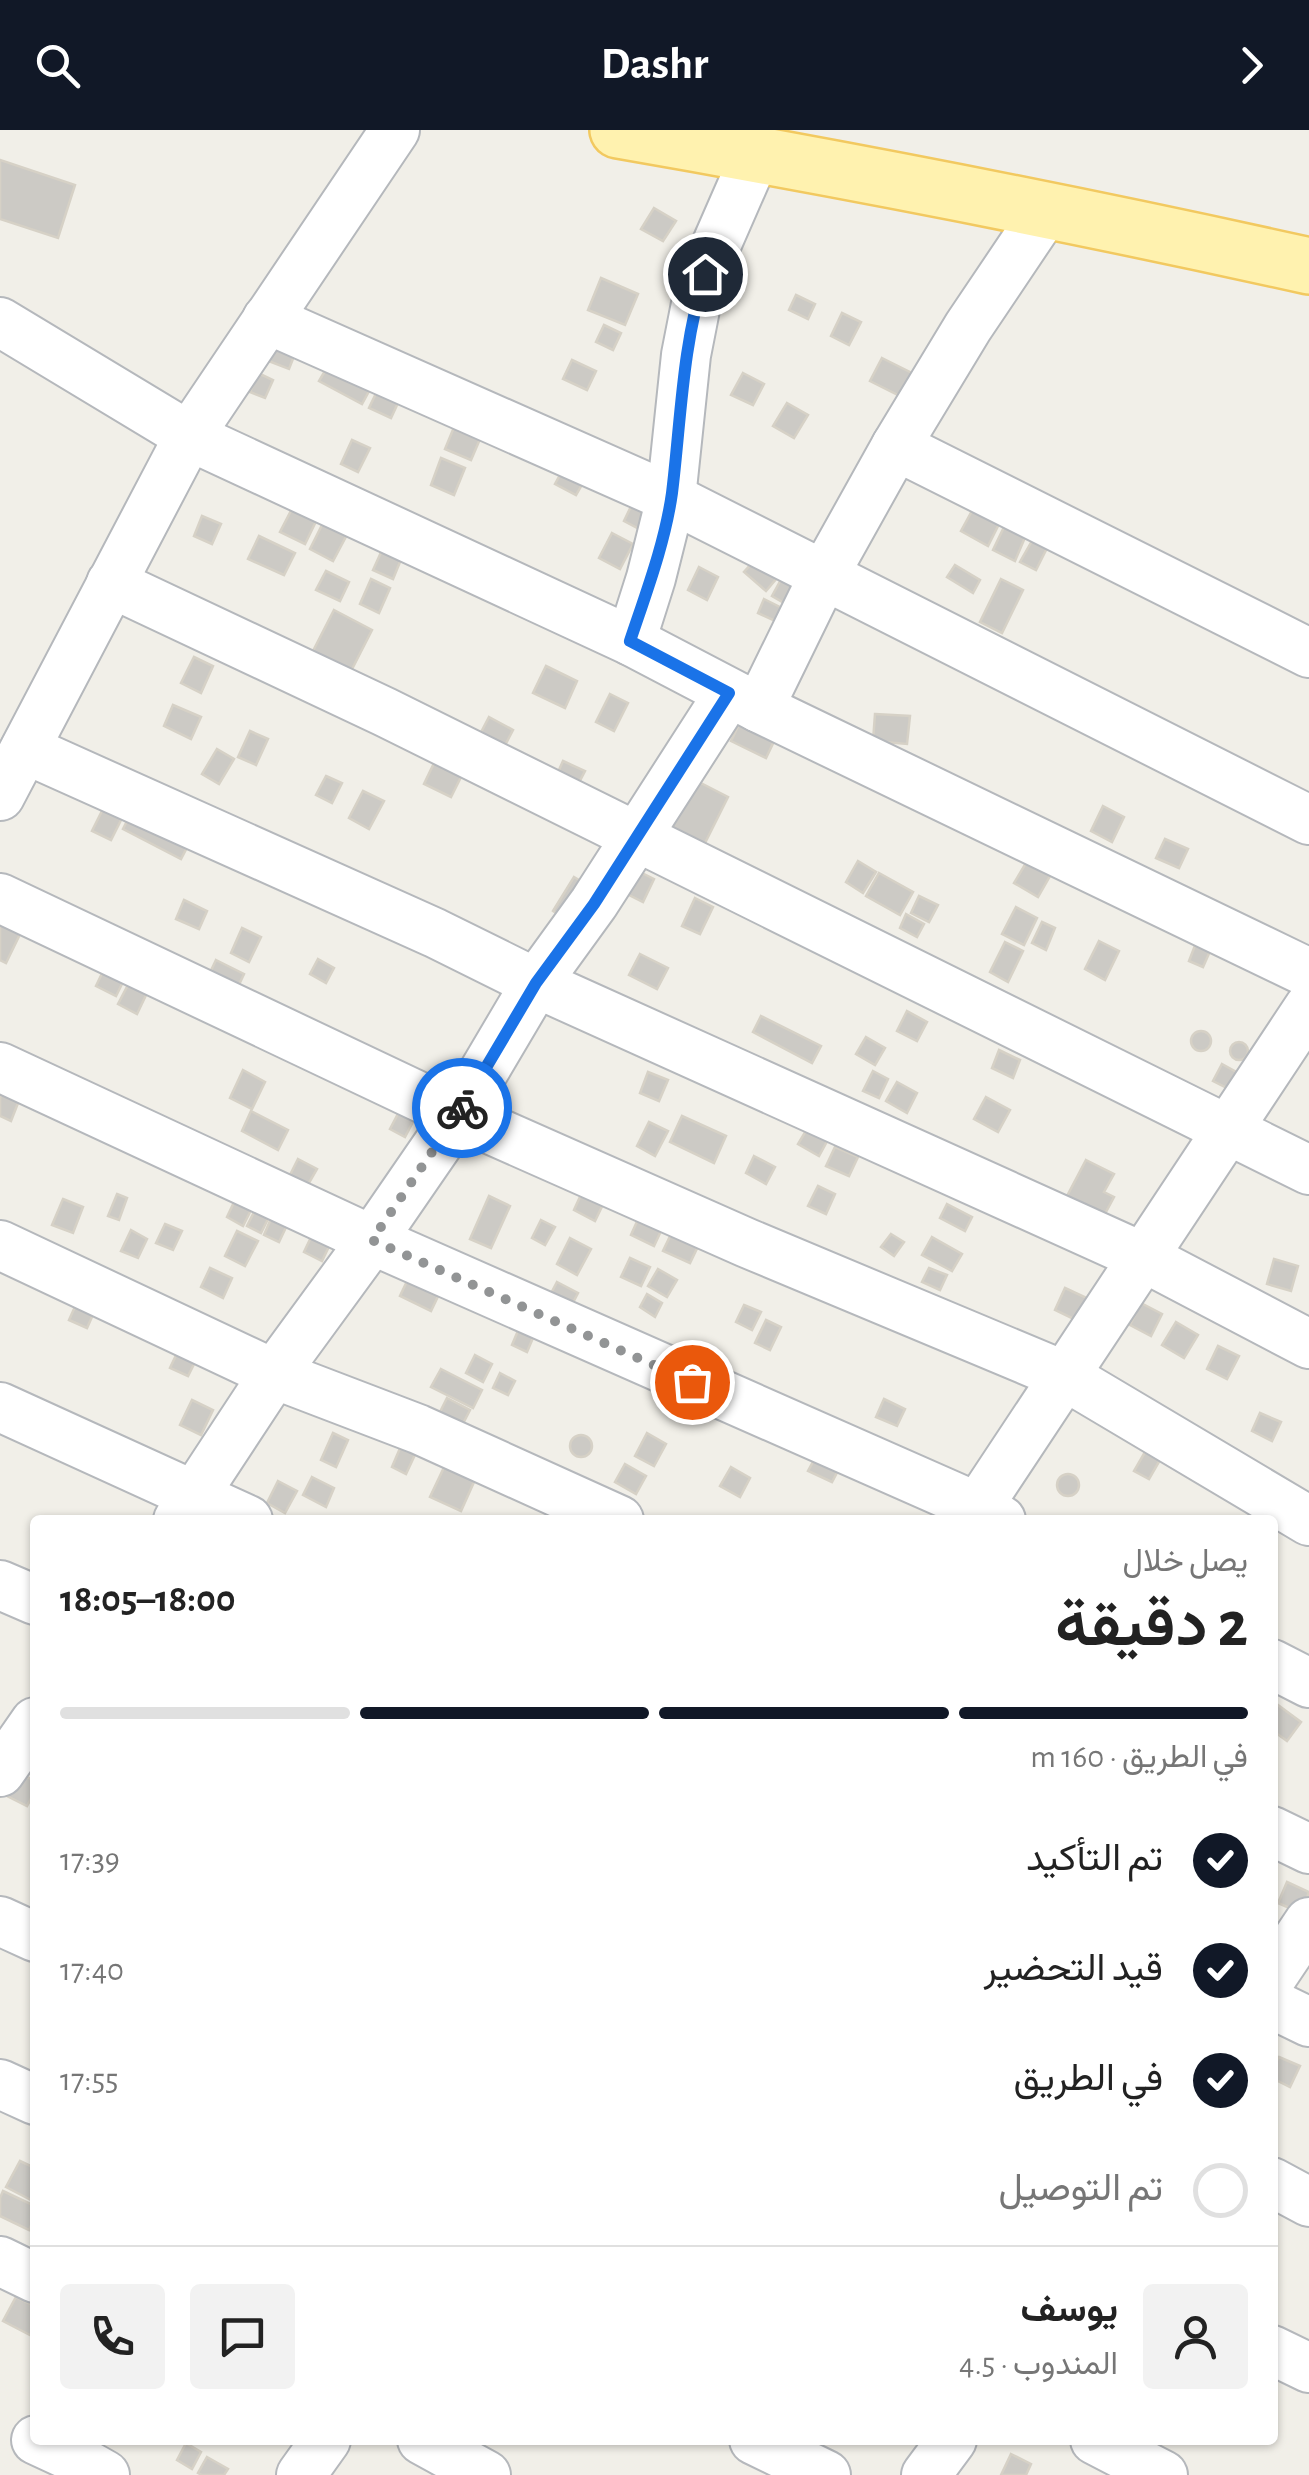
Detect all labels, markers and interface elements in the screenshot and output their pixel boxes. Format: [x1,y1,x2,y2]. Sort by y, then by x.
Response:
icon: search [30,38,85,93]
icon: forward [1224,38,1279,93]
text: Dashr [601,42,708,87]
pin [663,232,748,317]
icon: home [678,247,733,302]
courier [412,1058,512,1158]
icon: bike [435,1081,490,1136]
pin [650,1340,735,1425]
icon: bag [665,1355,720,1410]
text: يصل خلال [1123,1545,1248,1577]
text: 18:00–18:05 [60,1581,236,1619]
text: 2 دقيقة [1055,1593,1248,1658]
text: في الطريق · 160 m [1030,1741,1248,1773]
icon: check [1193,1833,1248,1888]
text: تم التأكيد [1026,1840,1163,1878]
text: 17:39 [60,1844,120,1876]
icon: check [1193,1943,1248,1998]
text: قيد التحضير [984,1950,1163,1988]
text: 17:40 [60,1954,124,1986]
icon: check [1193,2053,1248,2108]
text: في الطريق [1013,2060,1163,2098]
text: 17:55 [60,2064,118,2096]
text: تم التوصيل [998,2170,1163,2208]
button: phone [60,2284,165,2389]
button: chat [190,2284,295,2389]
button: person [1143,2284,1248,2389]
text: يوسف [1021,2291,1118,2329]
text: المندوب · 4.5 [959,2348,1118,2380]

